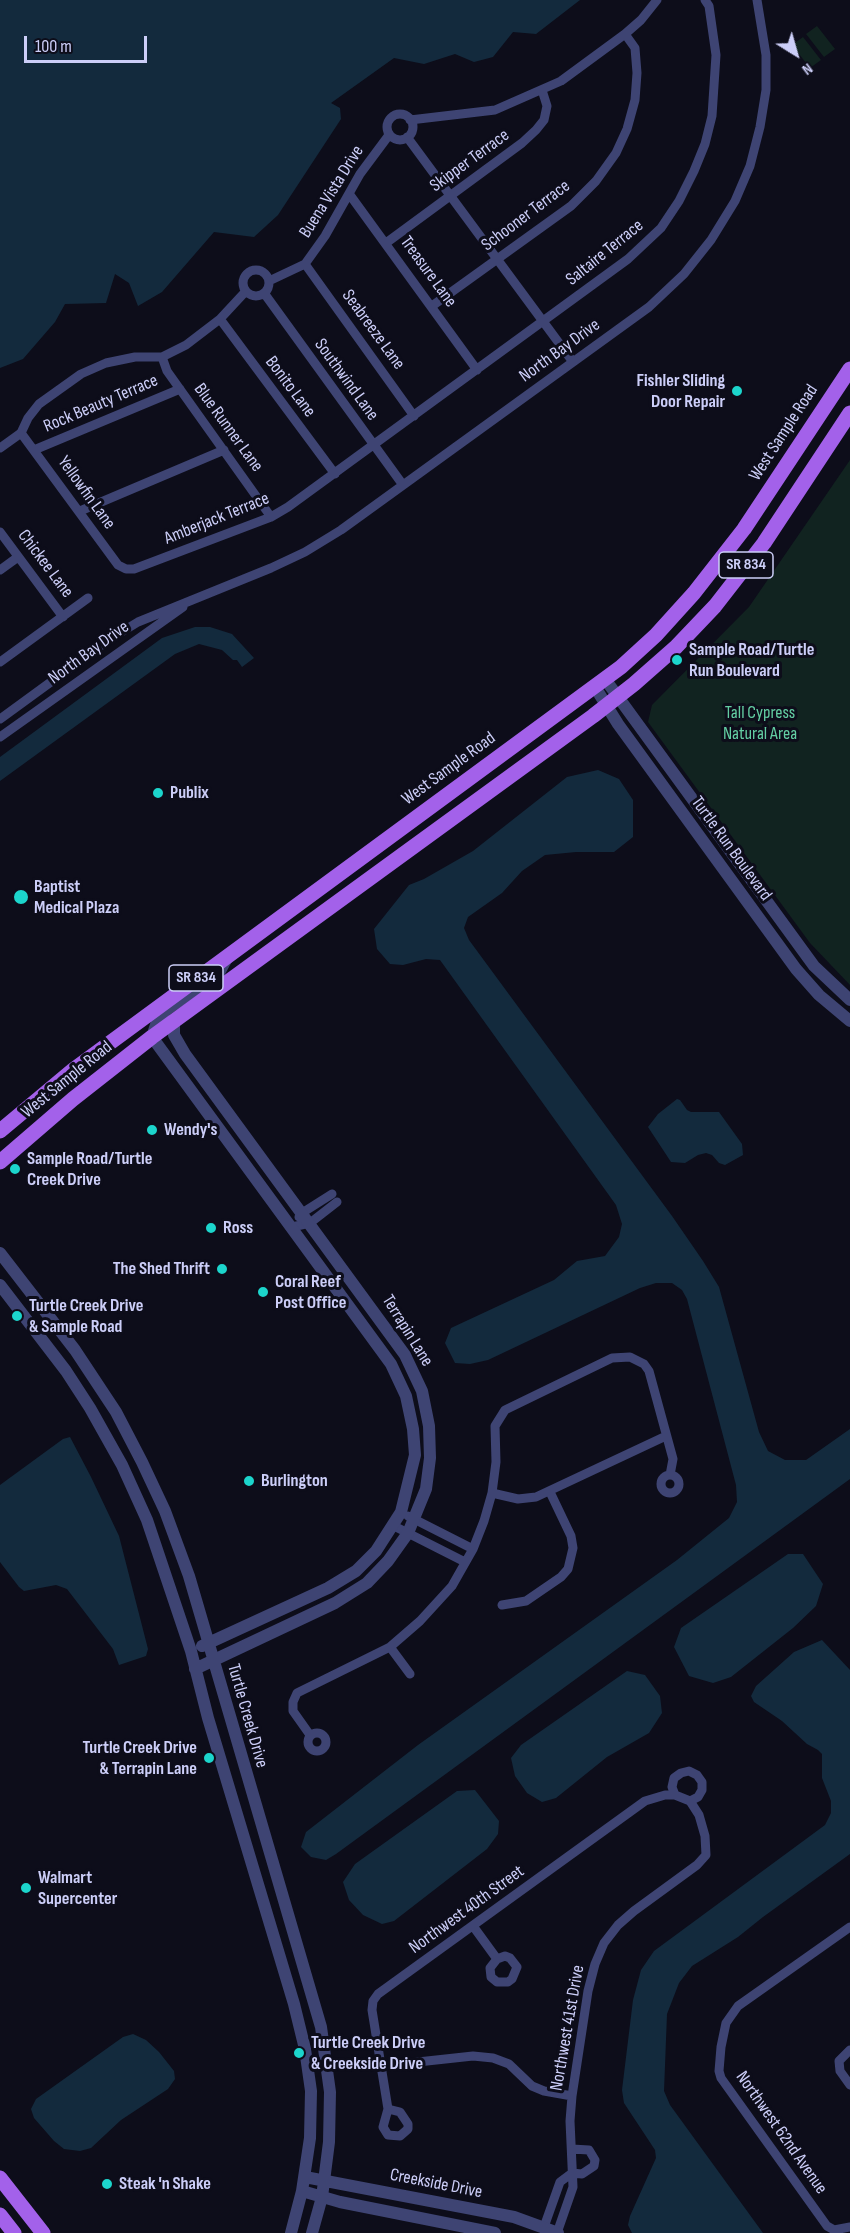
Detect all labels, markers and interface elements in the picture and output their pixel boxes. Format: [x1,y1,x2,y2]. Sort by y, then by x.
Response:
scale bar [27,24,150,62]
north arrow [766,24,826,84]
text: 100 m [35,36,72,57]
text: N [798,59,816,79]
street label: Skipper Terrace [426,125,514,197]
street label: Buena Vista Drive [295,142,369,242]
street label: Schooner Terrace [477,176,575,256]
street label: Saltaire Terrace [562,215,648,291]
street label: Treasure Lane [395,232,461,312]
street label: Seabreeze Lane [337,286,409,374]
street label: North Bay Drive [516,315,604,387]
street label: Southwind Lane [309,335,383,425]
street label: Bonito Lane [260,352,320,422]
street label: Rock Beauty Terrace [41,370,161,438]
place label: Fishler Sliding Door Repair [636,370,725,412]
street label: Blue Runner Lane [189,380,267,476]
street label: West Sample Road [745,381,823,485]
marker: Fishler Sliding Door Repair [730,384,744,398]
street label: Yellowfin Lane [52,452,120,534]
street label: Amberjack Terrace [161,488,273,550]
street label: Chickee Lane [12,526,78,602]
road number: SR 834 [719,552,773,578]
street label: North Bay Drive [45,617,133,689]
place label: Sample Road/Turtle Run Boulevard [689,639,814,682]
marker: Sample Road/Turtle Run Boulevard [670,653,684,667]
park label: Tall Cypress Natural Area [723,702,797,744]
street label: West Sample Road [398,728,500,810]
place label: Publix [170,782,209,804]
marker: Publix [151,786,165,800]
street label: Turtle Run Boulevard [686,793,776,905]
place label: Baptist Medical Plaza [34,876,119,918]
marker: Baptist Medical Plaza [12,888,30,906]
road number: SR 834 [169,965,223,991]
street label: West Sample Road [17,1037,117,1123]
place label: Wendy's [164,1119,217,1141]
marker: Wendy's [145,1123,159,1137]
place label: Sample Road/Turtle Creek Drive [27,1148,152,1190]
marker: Sample Road/Turtle Creek Drive [8,1162,22,1176]
place label: Ross [223,1217,253,1239]
marker: Ross [204,1221,218,1235]
place label: The Shed Thrift [113,1258,210,1280]
marker: The Shed Thrift [215,1262,229,1276]
place label: Coral Reef Post Office [275,1271,346,1314]
marker: Coral Reef Post Office [256,1285,270,1299]
street label: Terrapin Lane [377,1291,437,1371]
place label: Turtle Creek Drive & Sample Road [29,1295,144,1338]
marker: Turtle Creek Drive & Sample Road [10,1309,24,1323]
place label: Burlington [261,1470,328,1492]
marker: Burlington [242,1474,256,1488]
street label: Turtle Creek Drive [222,1662,272,1770]
place label: Turtle Creek Drive & Terrapin Lane [82,1737,197,1780]
marker: Turtle Creek Drive & Terrapin Lane [202,1751,216,1765]
street label: Northwest 40th Street [405,1861,529,1959]
place label: Walmart Supercenter [38,1867,117,1910]
marker: Walmart Supercenter [19,1881,33,1895]
street label: Northwest 41st Drive [546,1963,590,2093]
place label: Turtle Creek Drive & Creekside Drive [311,2032,426,2074]
marker: Turtle Creek Drive & Creekside Drive [292,2046,306,2060]
street label: Northwest 62nd Avenue [731,2067,831,2199]
street label: Creekside Drive [388,2164,484,2204]
place label: Steak 'n Shake [119,2173,211,2195]
marker: Steak 'n Shake [100,2177,114,2191]

